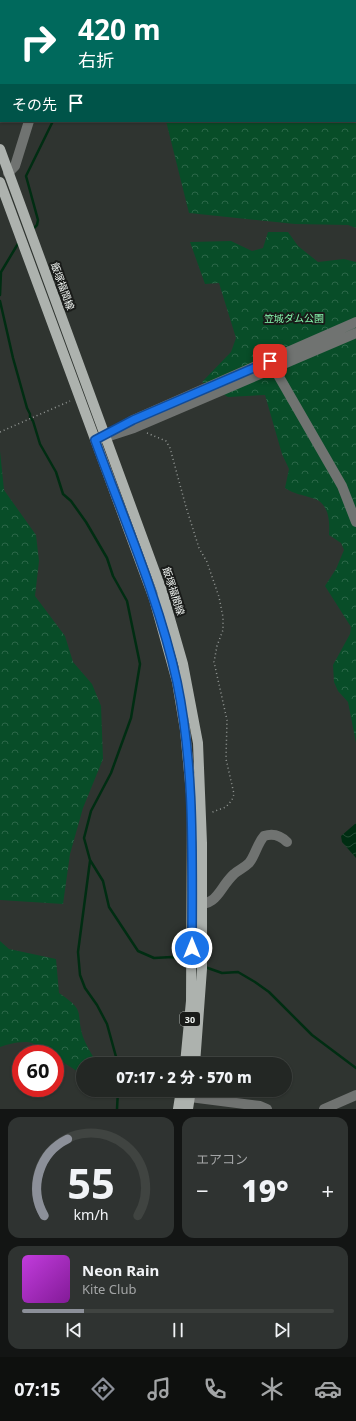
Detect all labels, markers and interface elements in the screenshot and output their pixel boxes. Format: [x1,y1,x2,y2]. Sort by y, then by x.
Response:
text: 420 m [78,10,161,48]
icon: right [12,16,64,68]
text: 右折 [78,48,114,72]
icon: arrive [65,92,87,114]
text: その先 [12,94,57,114]
street label: 飯塚福間線 [48,260,78,312]
park label: 笠城ダム公園 [264,311,324,325]
pin [253,344,287,378]
icon: arrive [259,350,281,372]
street label: 飯塚福間線 [160,565,188,617]
position arrow [171,927,213,969]
road number: 30 [180,1012,200,1026]
speed limit sign: 60 [12,1045,64,1097]
text: 07:17 · 2 分 · 570 m [116,1067,252,1087]
text: エアコン [196,1150,248,1168]
text: 55 [67,1154,115,1210]
text: 19° [241,1170,289,1211]
text: − [196,1175,209,1205]
text: + [321,1175,334,1205]
text: km/h [73,1204,109,1223]
text: Neon Rain [82,1260,159,1280]
text: Kite Club [82,1280,136,1298]
icon: previous [63,1319,85,1341]
icon: pause [167,1319,189,1341]
icon: next [271,1319,293,1341]
icon: directions [89,1375,117,1403]
icon: music [145,1375,173,1403]
icon: phone [201,1375,229,1403]
icon: climate [258,1375,286,1403]
icon: car [314,1375,342,1403]
text: 07:15 [14,1377,60,1401]

